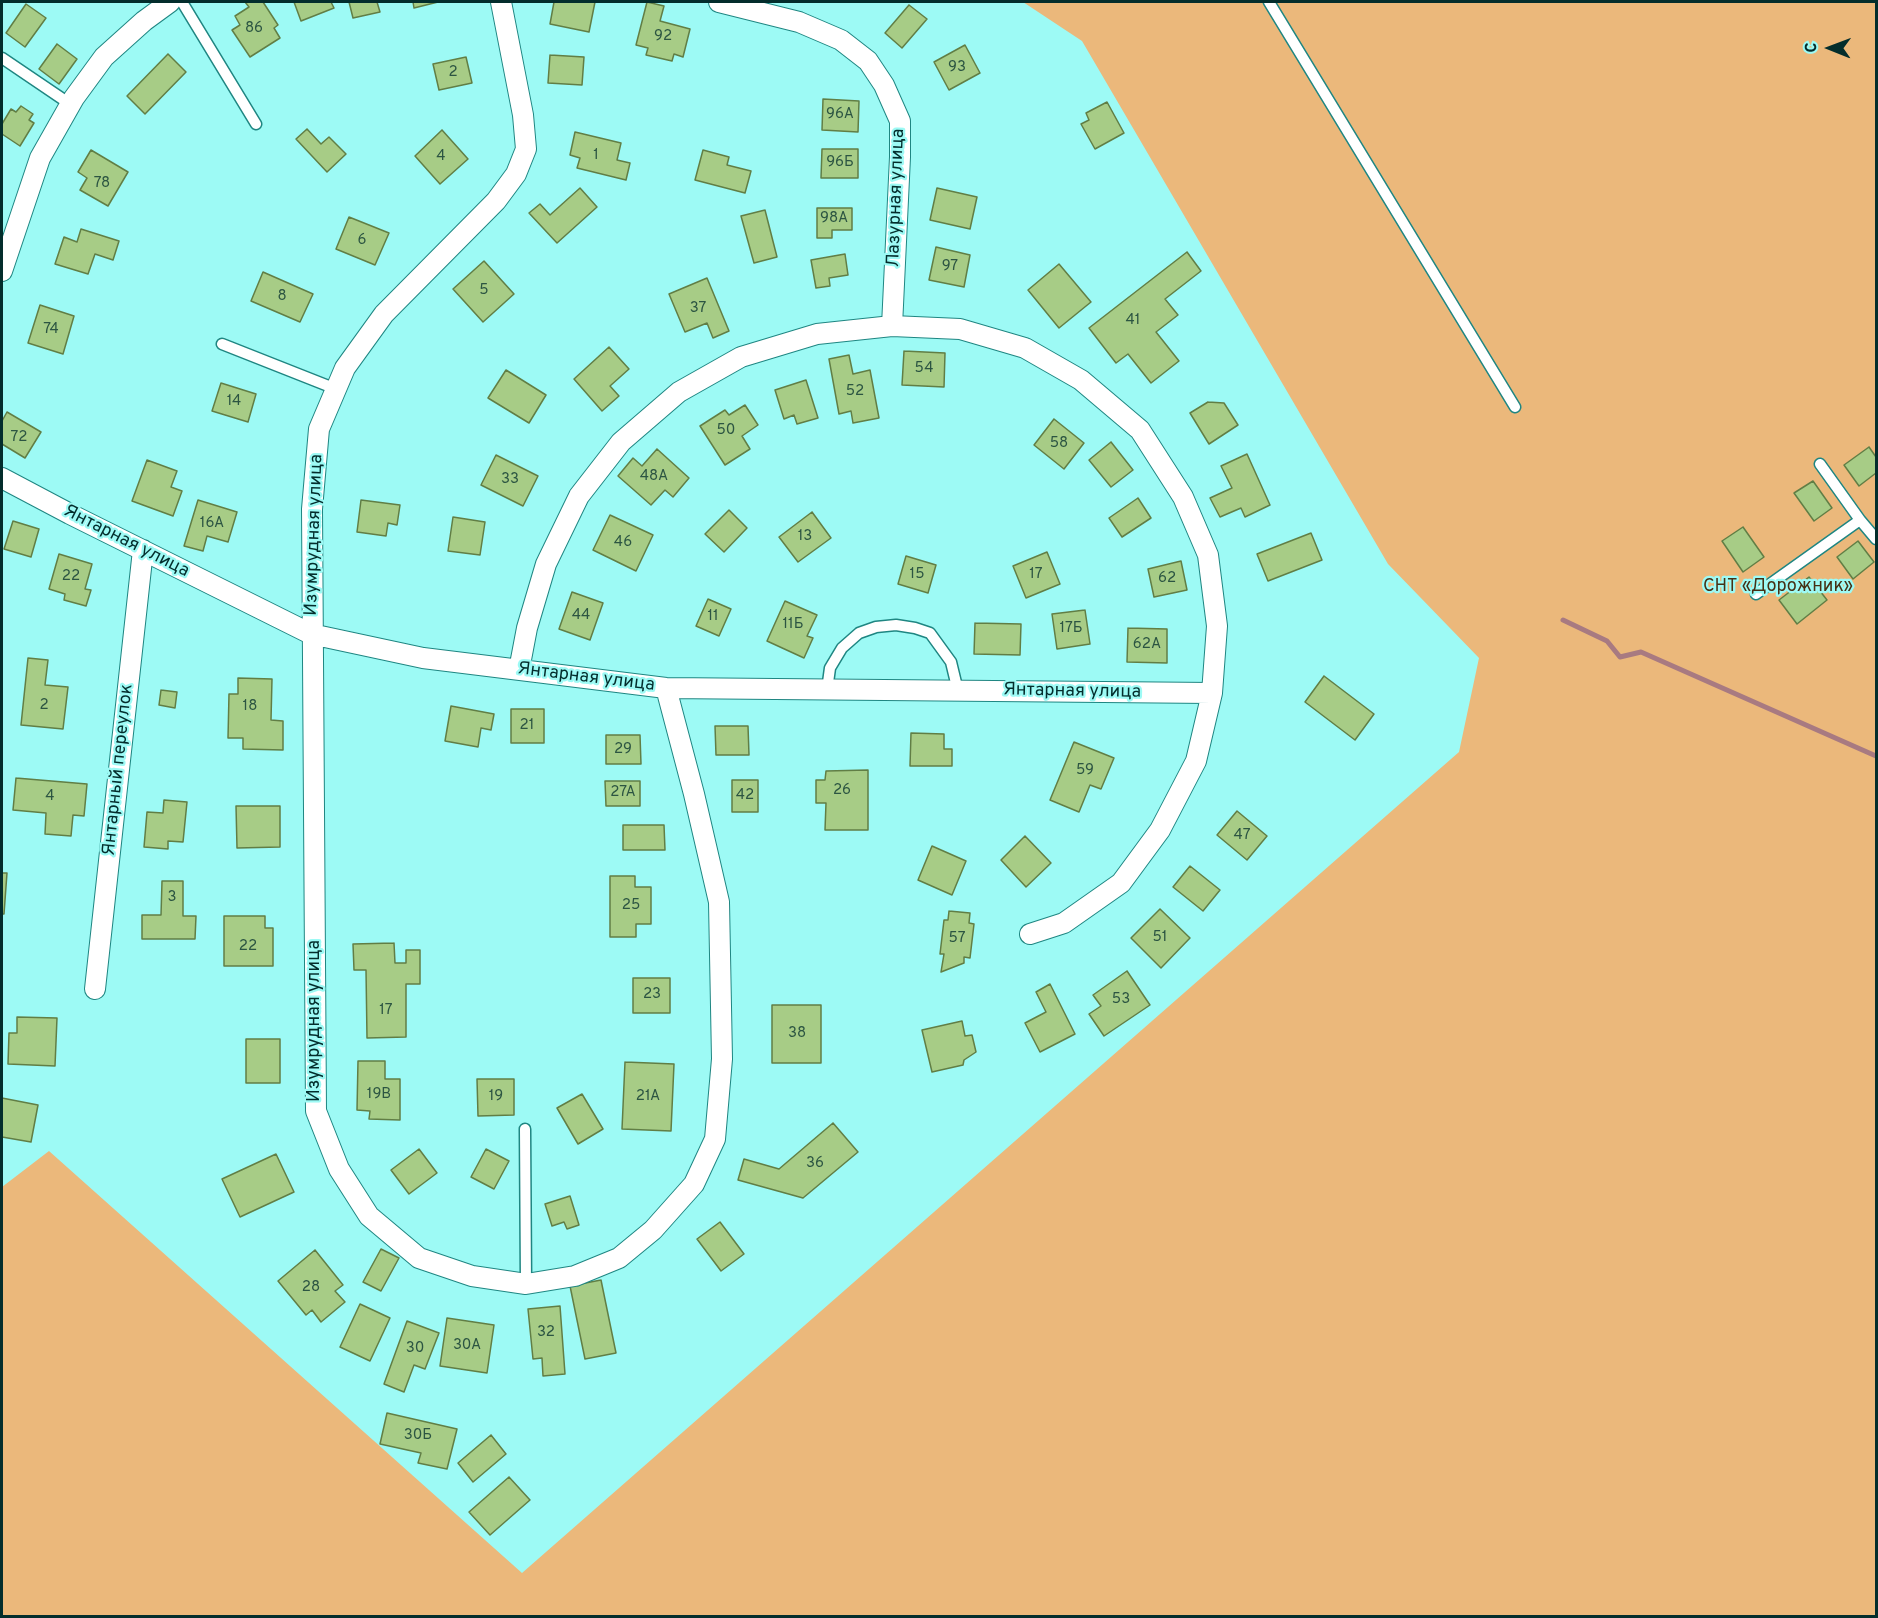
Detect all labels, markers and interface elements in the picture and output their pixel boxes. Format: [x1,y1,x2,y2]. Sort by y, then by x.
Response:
north arrow [1800,18,1860,78]
house number: 86 [245,20,263,38]
house number: 92 [654,28,672,46]
text: С [1802,42,1822,53]
house number: 93 [948,59,966,77]
house number: 2 [448,64,458,82]
house number: 96А [826,106,854,124]
street label: Лазурная улица [884,128,910,268]
house number: 1 [593,147,599,165]
house number: 4 [436,148,446,166]
house number: 96Б [826,154,854,172]
house number: 78 [94,175,110,193]
house number: 98А [820,210,848,228]
house number: 6 [358,232,366,250]
house number: 97 [942,258,958,276]
house number: 5 [479,282,489,300]
house number: 8 [277,288,287,306]
house number: 37 [690,300,706,318]
house number: 41 [1126,312,1140,330]
house number: 74 [43,321,59,339]
house number: 54 [915,360,933,378]
house number: 52 [846,383,864,401]
house number: 14 [227,393,241,411]
house number: 50 [717,422,735,440]
house number: 72 [11,429,27,447]
house number: 58 [1050,435,1068,453]
street label: Изумрудная улица [301,454,329,616]
house number: 48А [640,468,668,486]
house number: 33 [501,471,519,489]
street label: Янтарная улица [60,501,192,583]
house number: 16А [200,515,224,533]
house number: 13 [798,528,812,546]
house number: 46 [614,534,632,552]
house number: 15 [910,566,924,584]
house number: 17 [1029,566,1043,584]
house number: 22 [62,568,80,586]
house number: 62 [1158,570,1176,588]
park label: СНТ «Дорожник» [1703,576,1853,598]
house number: 44 [572,607,590,625]
house number: 11 [707,608,719,626]
house number: 11Б [783,616,803,634]
house number: 17Б [1059,620,1083,638]
house number: 62А [1133,636,1161,654]
street label: Янтарная улица [516,659,656,697]
street label: Янтарная улица [1003,680,1141,704]
street label: Янтарный переулок [99,683,139,857]
house number: 2 [39,697,49,715]
house number: 18 [243,698,257,716]
house number: 21 [520,717,534,735]
house number: 29 [614,741,632,759]
house number: 59 [1076,762,1094,780]
house number: 26 [833,782,851,800]
house number: 27А [610,784,636,802]
house number: 42 [736,787,754,805]
house number: 4 [45,788,55,806]
house number: 47 [1234,827,1250,845]
house number: 3 [167,889,177,907]
house number: 25 [622,897,640,915]
house number: 51 [1153,929,1167,947]
house number: 57 [949,930,965,948]
house number: 22 [239,938,257,956]
street label: Изумрудная улица [304,940,326,1102]
house number: 23 [643,986,661,1004]
house number: 53 [1112,991,1130,1009]
house number: 17 [379,1002,393,1020]
house number: 38 [788,1025,806,1043]
house number: 19В [367,1086,391,1104]
house number: 19 [489,1088,503,1106]
house number: 21А [636,1088,660,1106]
house number: 36 [806,1155,824,1173]
house number: 28 [302,1279,320,1297]
house number: 32 [537,1324,555,1342]
house number: 30А [453,1337,481,1355]
house number: 30 [406,1340,424,1358]
house number: 30Б [404,1427,432,1445]

